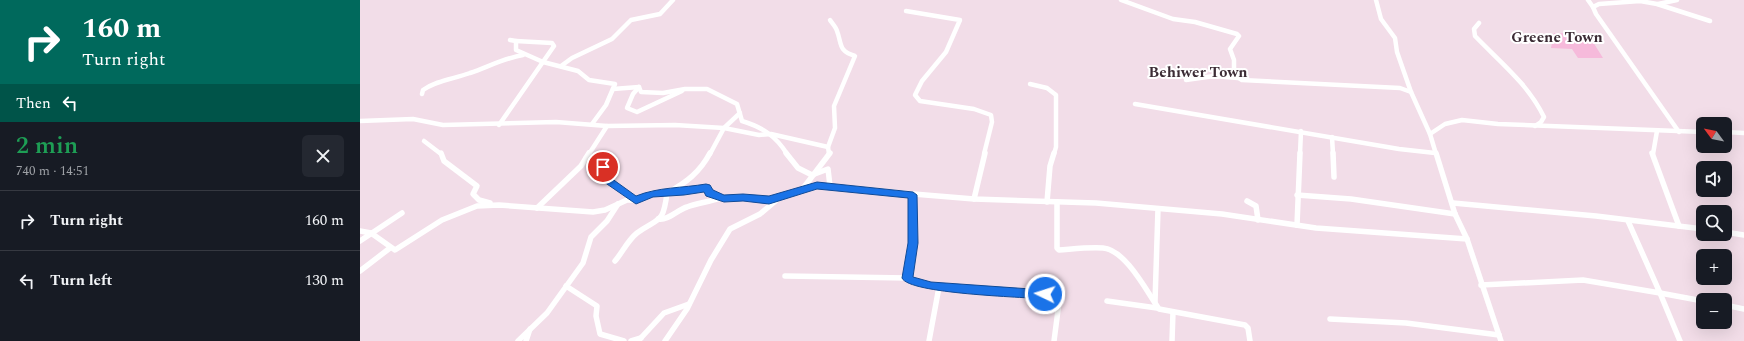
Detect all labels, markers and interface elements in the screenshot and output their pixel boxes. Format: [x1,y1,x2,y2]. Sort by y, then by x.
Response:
text: 160 m [82,7,161,50]
icon: right [16,16,68,68]
district label: Greene Town [1511,26,1603,49]
text: Turn right [82,46,165,73]
district label: Behiwer Town [1148,61,1248,84]
text: Then [16,92,51,115]
icon: left [59,92,81,114]
north arrow [1696,117,1732,153]
map controls [1696,117,1732,329]
text: 2 min [16,128,78,164]
button: close [302,135,344,177]
pin [586,150,620,184]
icon: arrive [592,156,614,178]
text: 740 m · 14:51 [16,161,89,181]
button: sound [1696,161,1732,197]
button: search [1696,205,1732,241]
text: Turn right [50,209,123,232]
text: 160 m [305,209,344,232]
icon: right [16,210,38,232]
button: + [1696,249,1732,285]
text: Turn left [50,269,112,292]
text: 130 m [305,269,344,292]
icon: left [16,270,38,292]
position arrow [1024,273,1066,315]
button: − [1696,293,1732,329]

